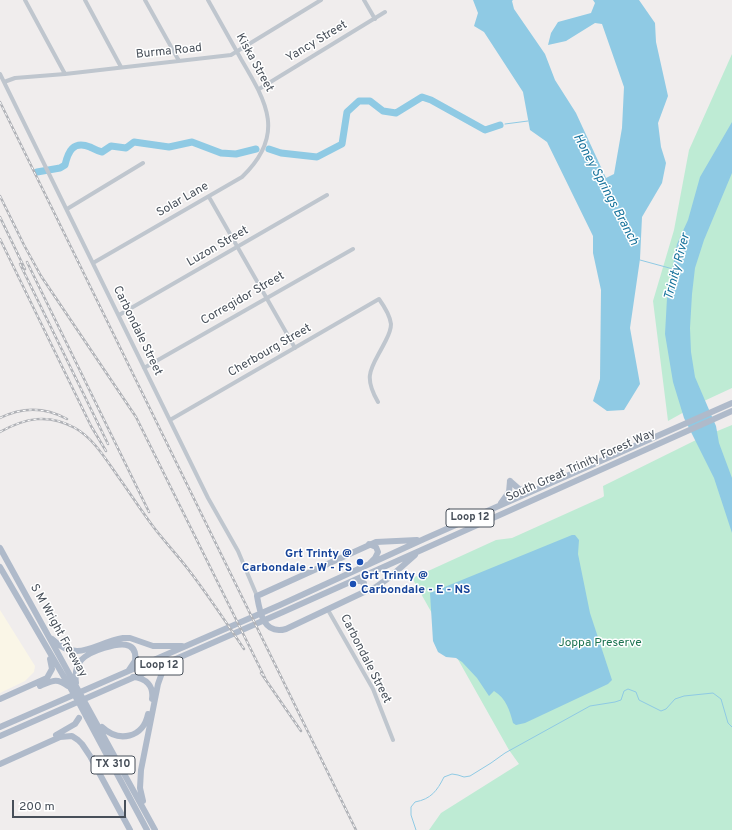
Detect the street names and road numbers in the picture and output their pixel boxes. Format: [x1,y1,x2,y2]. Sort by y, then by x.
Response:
street label: Yancy Street [284,18,350,66]
street label: Kiska Street [232,31,276,95]
street label: Burma Road [135,41,203,63]
street label: Solar Lane [155,179,211,221]
street label: Luzon Street [185,224,251,270]
street label: Corregidor Street [199,269,287,329]
street label: Carbondale Street [109,284,165,378]
street label: Cherbourg Street [226,321,314,381]
street label: South Great Trinity Forest Way [504,426,658,506]
road number: Loop 12 [446,509,494,527]
street label: S M Wright Freeway [26,582,90,680]
street label: Carbondale Street [336,612,394,706]
road number: Loop 12 [135,657,183,675]
road number: TX 310 [91,756,135,774]

